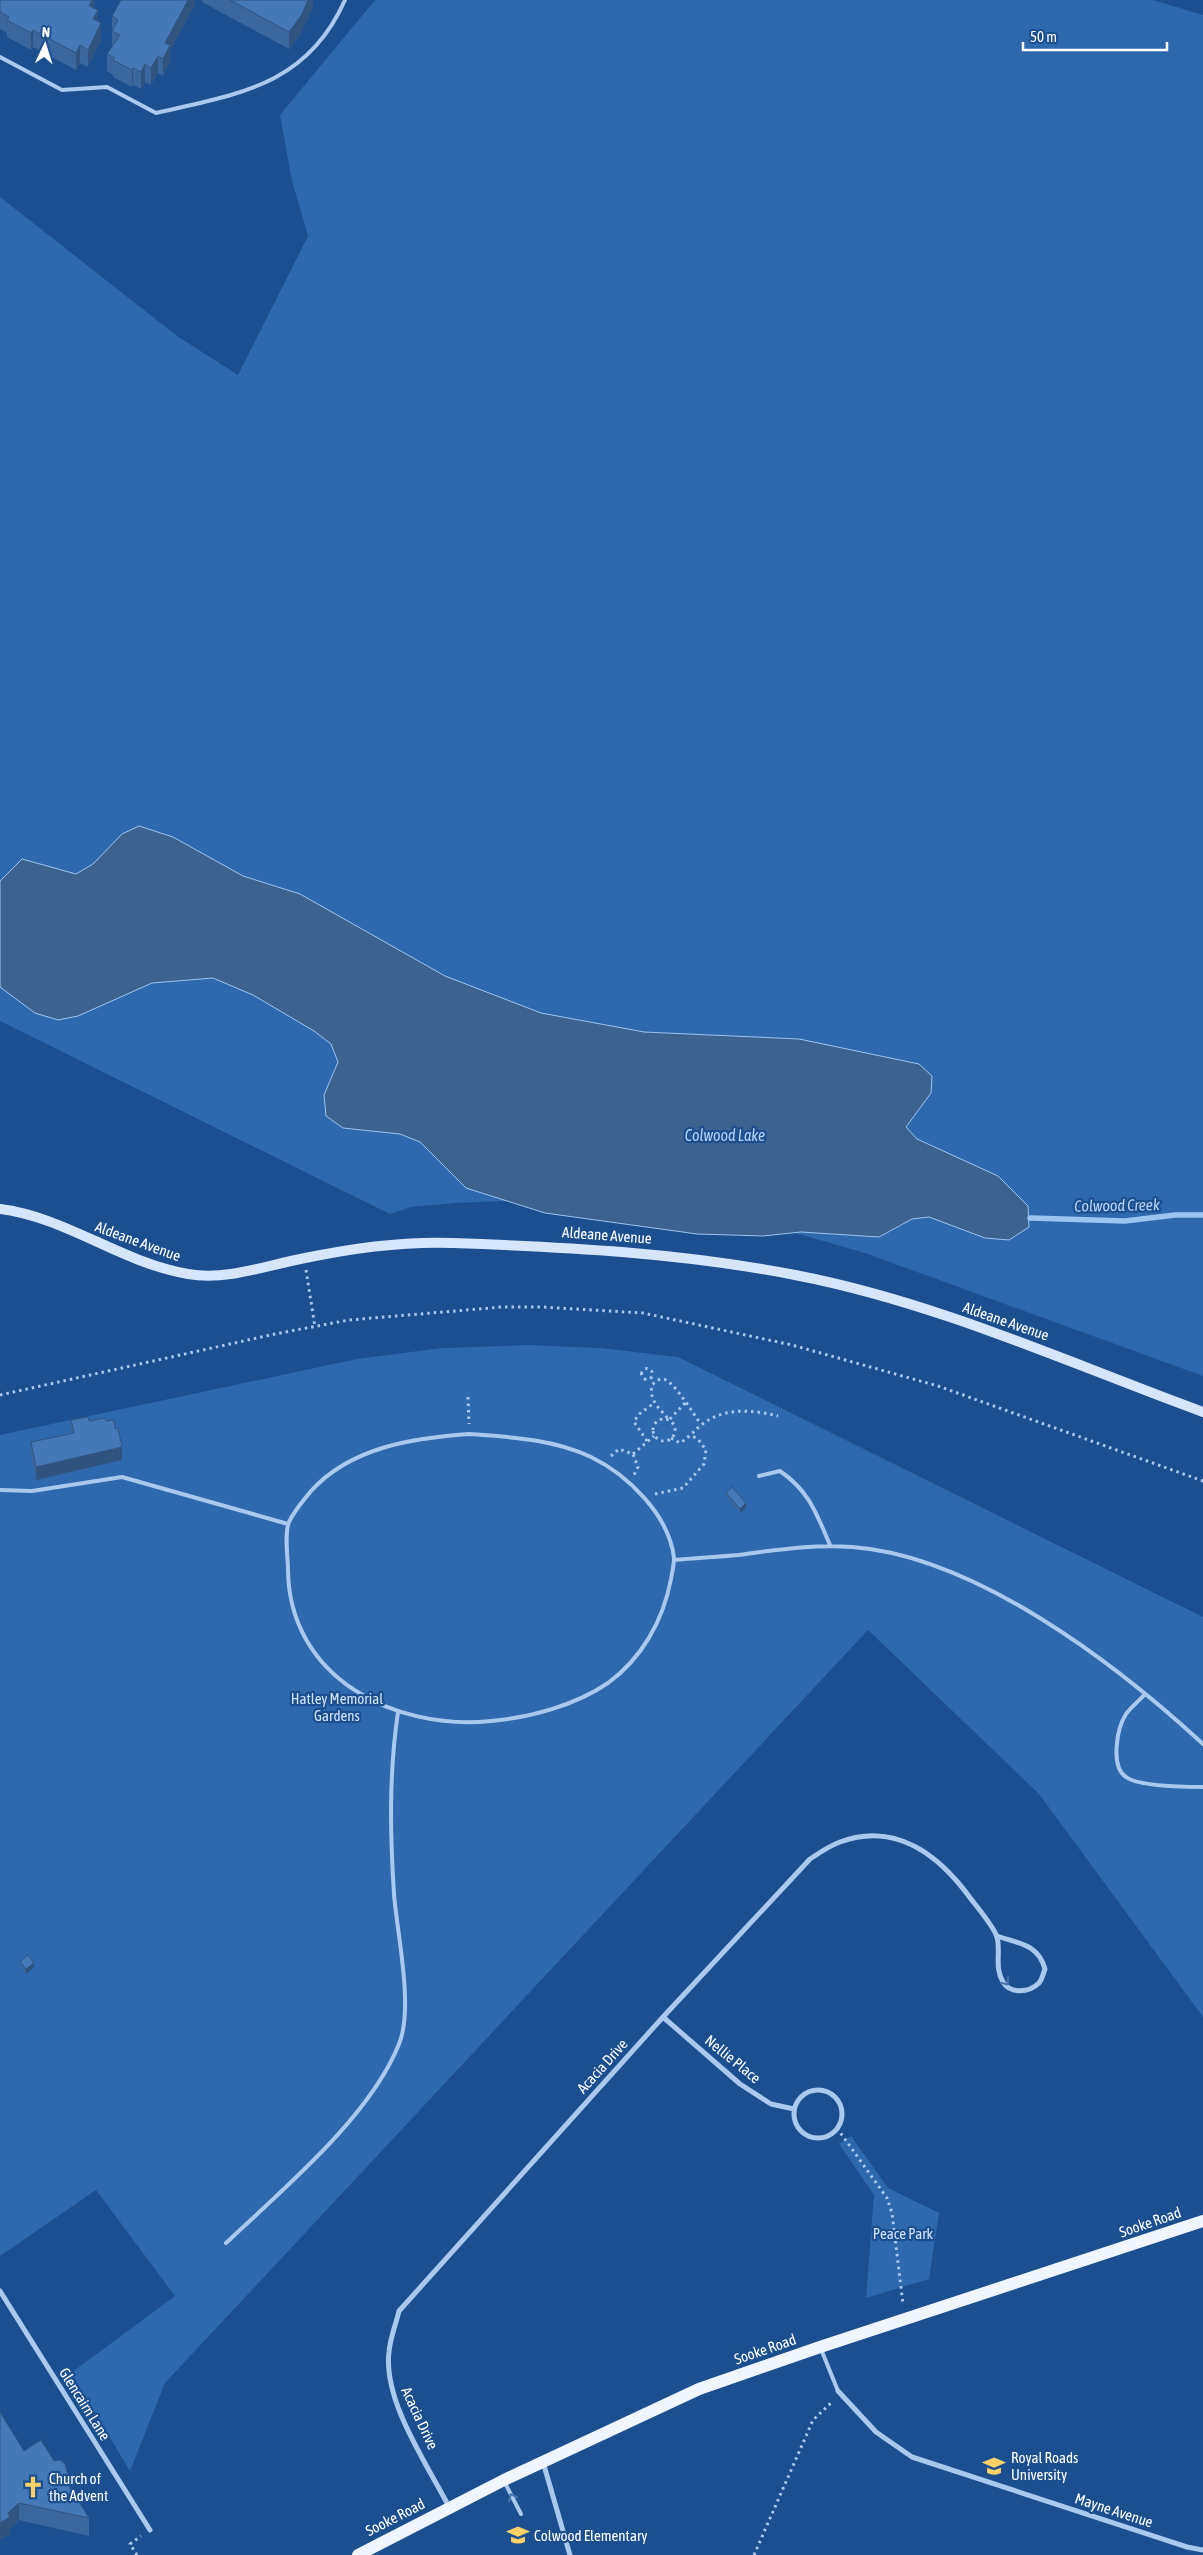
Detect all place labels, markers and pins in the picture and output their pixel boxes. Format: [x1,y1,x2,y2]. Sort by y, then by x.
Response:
place label: Royal Roads University [1011,2449,1078,2483]
school or university icon: Royal Roads University [981,2453,1007,2479]
place label: Church of the Advent [49,2470,108,2504]
church icon: Church of the Advent [20,2474,46,2500]
school or university icon: Colwood Elementary [505,2522,531,2548]
place label: Colwood Elementary [534,2527,648,2544]

